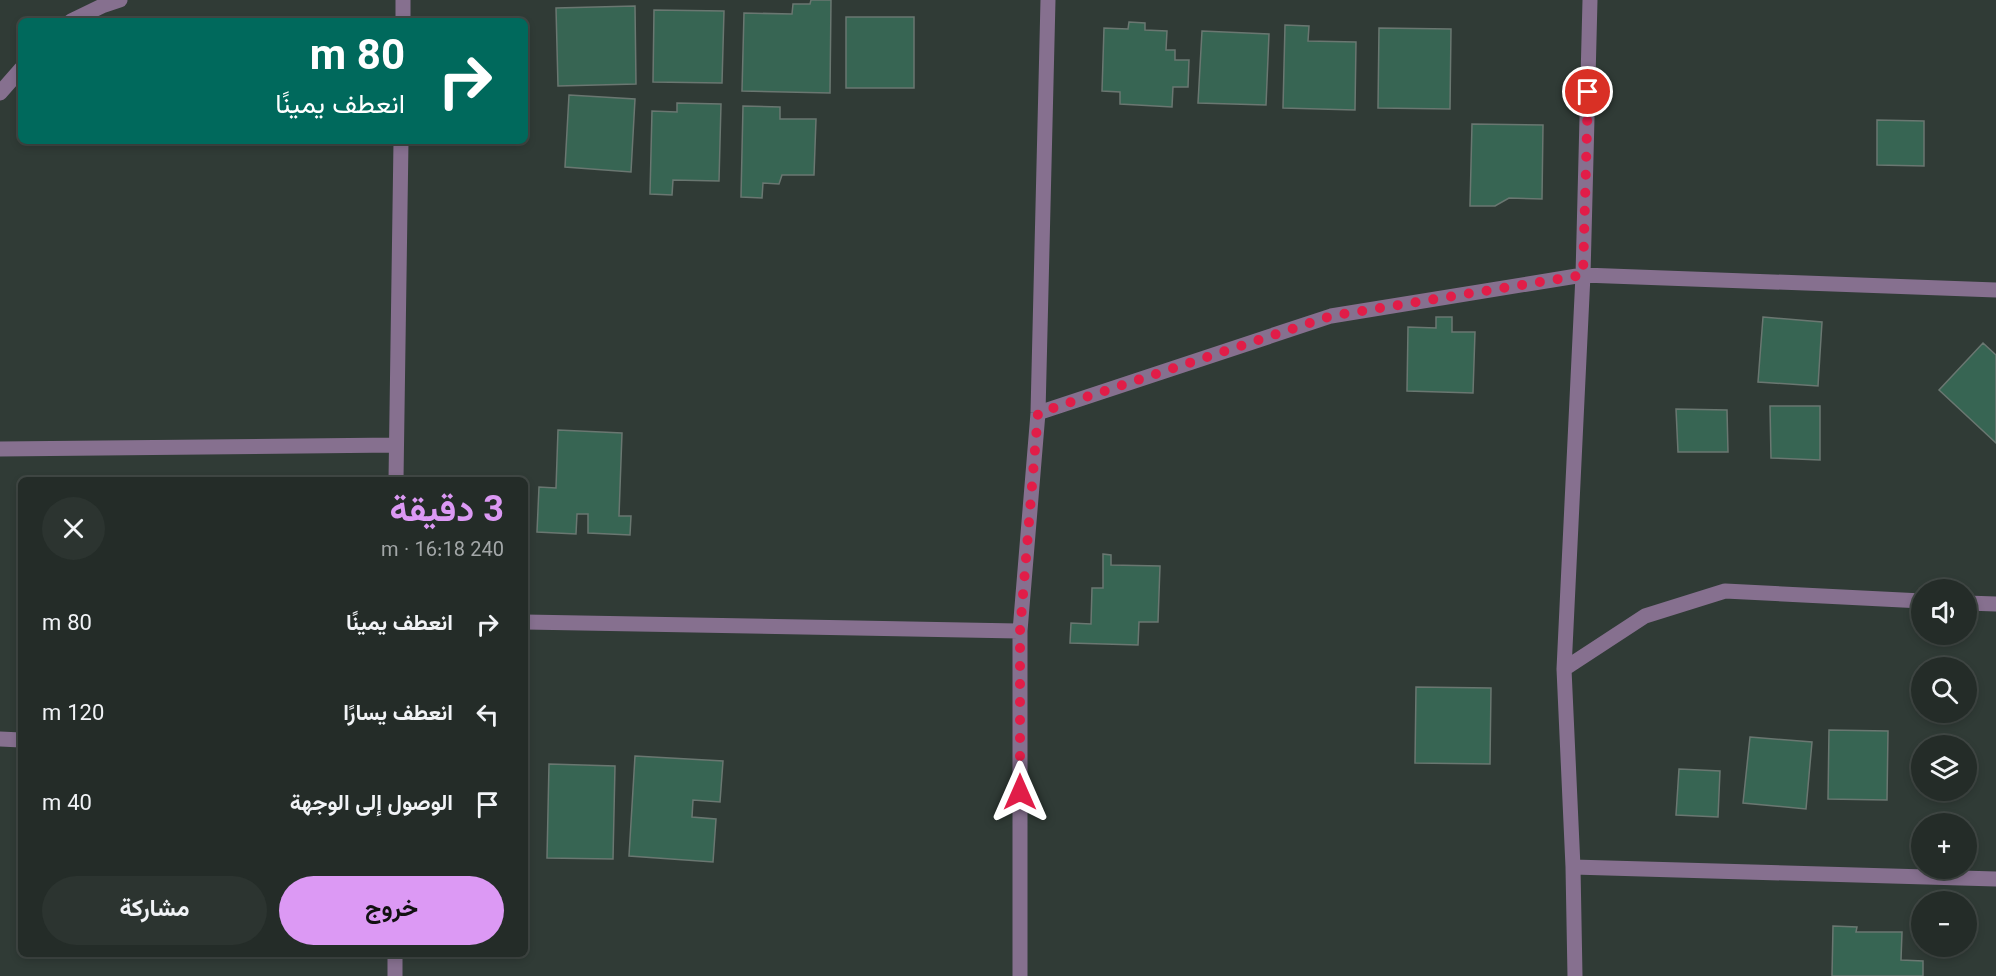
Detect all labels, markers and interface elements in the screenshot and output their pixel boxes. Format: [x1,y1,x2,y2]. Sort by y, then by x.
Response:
text: 80 m [310,26,405,92]
icon: right [426,42,504,120]
pin [1562,66,1613,117]
icon: arrive [1571,75,1604,108]
text: انعطف يمينًا [275,85,405,128]
text: 3 دقيقة [389,484,504,540]
button: close [42,497,105,560]
text: 240 m · 16:18 [381,535,504,567]
map controls [1911,579,1977,957]
button: sound [1911,579,1977,645]
text: 80 m [42,607,92,642]
text: انعطف يمينًا [346,607,453,642]
icon: right [471,608,504,641]
button: search [1911,657,1977,723]
text: 120 m [42,697,104,732]
text: انعطف يسارًا [343,697,453,732]
icon: left [471,698,504,731]
button: layers [1911,735,1977,801]
position arrow [988,760,1052,824]
text: 40 m [42,787,92,822]
text: الوصول إلى الوجهة [290,787,453,822]
icon: arrive [471,788,504,821]
button: + [1911,813,1977,879]
button: مشاركة [42,876,267,945]
button: خروج [279,876,504,945]
button: − [1911,891,1977,957]

